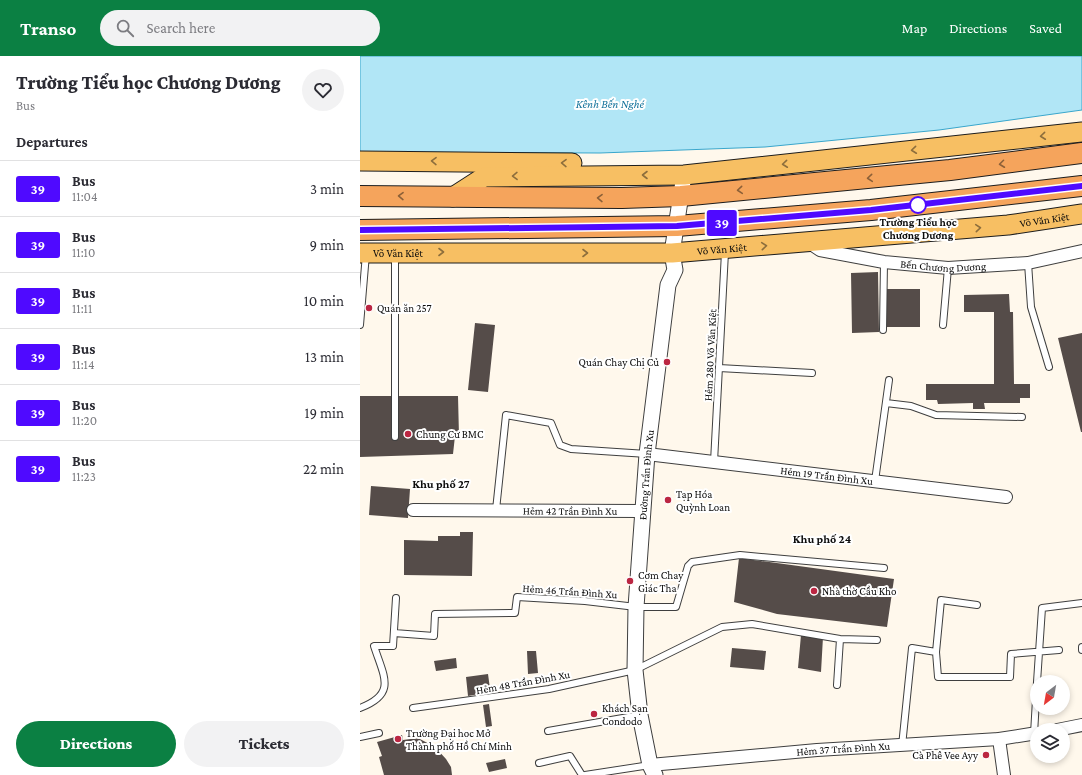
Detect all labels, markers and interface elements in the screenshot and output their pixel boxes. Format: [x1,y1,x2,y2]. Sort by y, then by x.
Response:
search box [100,10,380,46]
icon: search [114,17,136,39]
text: Transo [20,18,76,39]
text: Search here [146,20,215,36]
text: Map [902,20,927,36]
text: Directions [949,20,1007,36]
text: Saved [1029,20,1062,36]
button: heart [302,69,344,111]
text: Trường Tiểu học Chương Dương [16,72,281,93]
water label: Kênh Bến Nghé [576,97,646,111]
text: Bus [16,98,35,113]
one-way arrow [1040,132,1046,141]
text: Departures [16,134,88,150]
one-way arrow [911,146,917,155]
one-way arrow [431,157,437,165]
one-way arrow [561,159,567,167]
one-way arrow [999,159,1005,168]
one-way arrow [782,160,788,169]
one-way arrow [642,171,648,179]
one-way arrow [512,172,518,180]
text: Bus [72,173,95,189]
one-way arrow [867,173,873,182]
text: 39 [31,181,45,197]
text: 3 min [310,181,344,197]
one-way arrow [737,186,743,195]
text: 11:04 [72,189,98,204]
one-way arrow [398,192,404,200]
one-way arrow [597,193,603,202]
marker: Trường Tiểu học Chương Dương [909,196,927,214]
line badge: 39 [704,210,740,236]
street label: Võ Văn Kiệt [1019,210,1070,229]
text: 39 [715,215,729,231]
place label: Trường Tiểu học Chương Dương [879,216,957,241]
one-way arrow [975,223,981,232]
text: Bus [72,229,95,245]
text: 39 [31,237,45,253]
text: 9 min [310,237,344,253]
street label: Võ Văn Kiệt [696,241,748,257]
one-way arrow [761,242,767,251]
text: 11:10 [72,245,95,260]
street label: Võ Văn Kiệt [373,247,423,260]
one-way arrow [438,248,444,256]
one-way arrow [582,249,588,257]
street label: Bến Chương Dương [900,258,987,275]
text: Bus [72,285,95,301]
text: 39 [31,293,45,309]
text: 10 min [304,293,344,309]
text: 11:11 [72,301,92,316]
place label: Quán ăn 257 [377,302,432,314]
marker: Quán ăn 257 [364,303,374,313]
street label: Hẻm 280 Võ Văn Kiệt [702,308,719,401]
text: Bus [72,341,95,357]
text: 39 [31,349,45,365]
text: 13 min [305,349,344,365]
place label: Quán Chay Chị Củ [579,356,659,369]
text: 11:14 [72,357,95,372]
marker: Quán Chay Chị Củ [662,357,672,367]
text: Bus [72,397,95,413]
text: 39 [31,405,45,421]
text: 19 min [305,405,344,421]
text: 11:20 [72,413,97,428]
place label: Chung Cư BMC [416,428,484,441]
marker: Chung Cư BMC [403,429,413,439]
street label: Đường Trần Ðình Xu [636,429,656,520]
text: Bus [72,453,95,469]
text: 39 [31,461,45,477]
text: 22 min [303,461,344,477]
street label: Hẻm 19 Trần Ðình Xu [780,464,874,487]
text: 11:23 [72,469,96,484]
district label: Khu phố 27 [412,477,470,491]
place label: Tạp Hóa Quỳnh Loan [676,488,730,514]
marker: Tạp Hóa Quỳnh Loan [663,495,673,505]
street label: Hẻm 42 Trần Ðình Xu [523,504,617,517]
district label: Khu phố 24 [793,532,852,546]
place label: Cơm Chay Giác Tha [638,569,684,594]
marker: Cơm Chay Giác Tha [625,576,635,586]
street label: Hẻm 46 Trần Ðình Xu [522,582,618,600]
place label: Nhà thờ Cầu Kho [822,585,897,597]
marker: Nhà thờ Cầu Kho [809,586,819,596]
street label: Hẻm 48 Trần Ðình Xu [475,668,571,696]
north arrow [1030,675,1070,715]
map controls [1030,675,1070,763]
place label: Khách Sạn Condodo [602,702,648,727]
marker: Khách Sạn Condodo [589,709,599,719]
button: Directions [16,721,176,767]
button: Tickets [184,721,344,767]
button: layers [1030,723,1070,763]
place label: Trường Đại học Mở Thành phố Hồ Chí Minh [406,727,512,753]
marker: Trường Đại học Mở Thành phố Hồ Chí Minh [393,734,403,744]
street label: Hẻm 37 Trần Ðình Xu [796,740,891,758]
place label: Cà Phê Vee Ayy [912,749,979,762]
marker: Cà Phê Vee Ayy [981,750,991,760]

